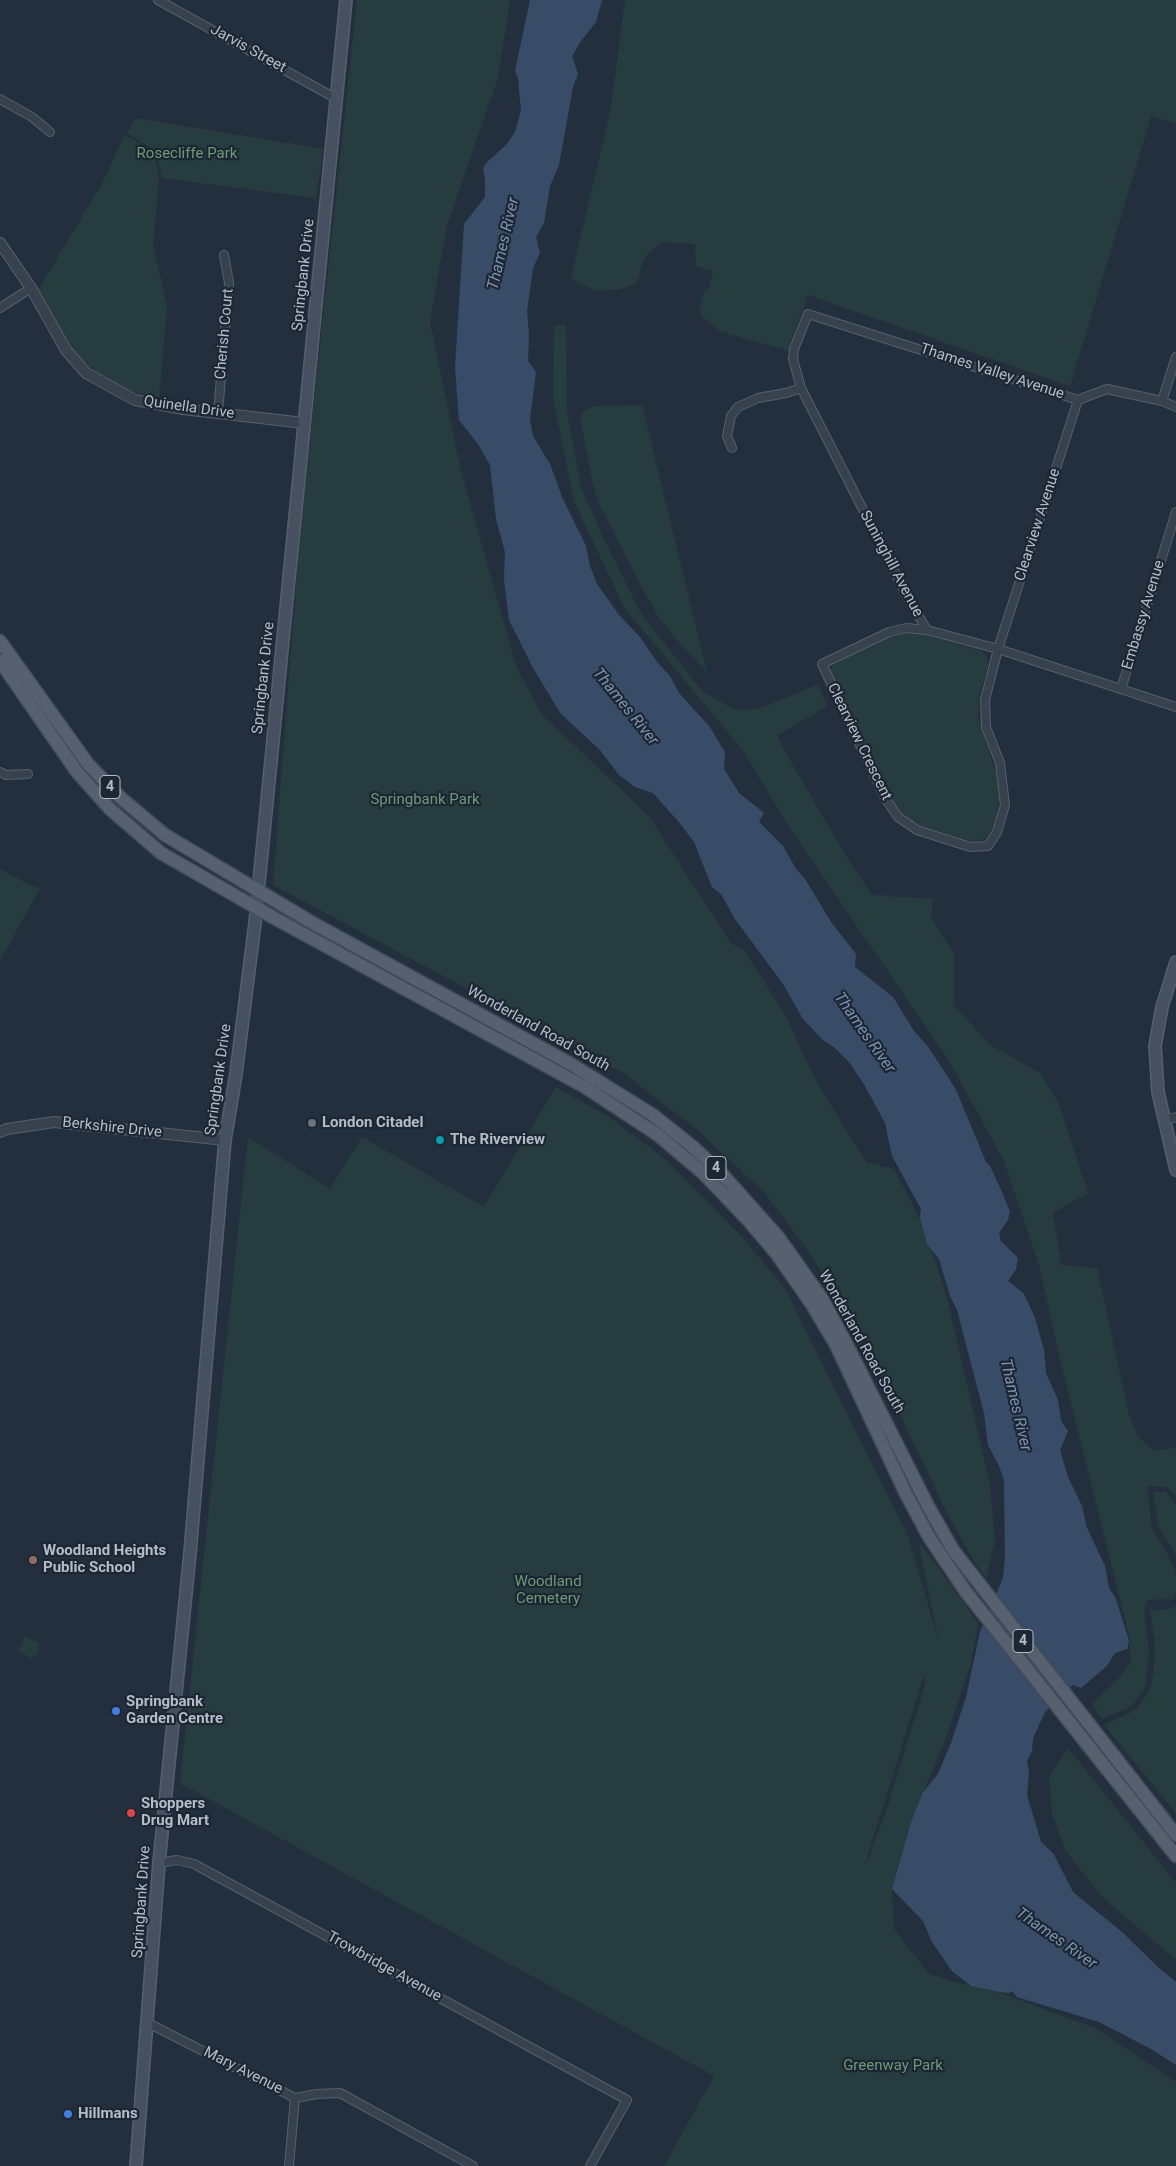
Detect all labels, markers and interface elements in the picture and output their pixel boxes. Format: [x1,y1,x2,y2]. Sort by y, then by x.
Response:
street label: Jarvis Street [207,21,289,77]
park label: Rosecliffe Park [137,145,237,163]
water label: Thames River [484,196,524,292]
street label: Springbank Drive [289,218,319,332]
street label: Cherish Court [212,288,238,380]
street label: Thames Valley Avenue [918,340,1066,404]
street label: Quinella Drive [143,393,235,423]
street label: Clearview Avenue [1011,466,1065,584]
street label: Suninghill Avenue [855,508,927,620]
street label: Embassy Avenue [1119,558,1169,672]
street label: Springbank Drive [249,621,279,735]
water label: Thames River [588,664,662,750]
street label: Clearview Crescent [823,681,895,803]
road number: 4 [100,776,120,799]
park label: Springbank Park [370,791,480,809]
street label: Wonderland Road South [463,982,613,1076]
water label: Thames River [829,989,899,1077]
street label: Springbank Drive [202,1023,236,1137]
street label: Berkshire Drive [61,1114,163,1142]
place label: London Citadel [322,1114,423,1132]
marker: London Citadel [306,1117,318,1129]
place label: The Riverview [450,1131,545,1149]
marker: The Riverview [434,1134,446,1146]
road number: 4 [706,1156,726,1180]
street label: Wonderland Road South [814,1267,908,1417]
water label: Thames River [995,1357,1035,1453]
place label: Woodland Heights Public School [43,1542,166,1577]
marker: Woodland Heights Public School [27,1554,39,1566]
park label: Woodland Cemetery [514,1573,582,1608]
road number: 4 [1013,1630,1033,1652]
place label: Springbank Garden Centre [126,1693,223,1728]
marker: Springbank Garden Centre [110,1705,122,1717]
place label: Shoppers Drug Mart [141,1795,209,1830]
marker: Shoppers Drug Mart [125,1807,137,1819]
street label: Springbank Drive [129,1845,155,1959]
water label: Thames River [1012,1904,1100,1974]
street label: Trowbridge Avenue [324,1928,444,2006]
street label: Mary Avenue [200,2043,286,2099]
park label: Greenway Park [843,2057,943,2075]
place label: Hillmans [78,2105,138,2123]
marker: Hillmans [62,2108,74,2120]

